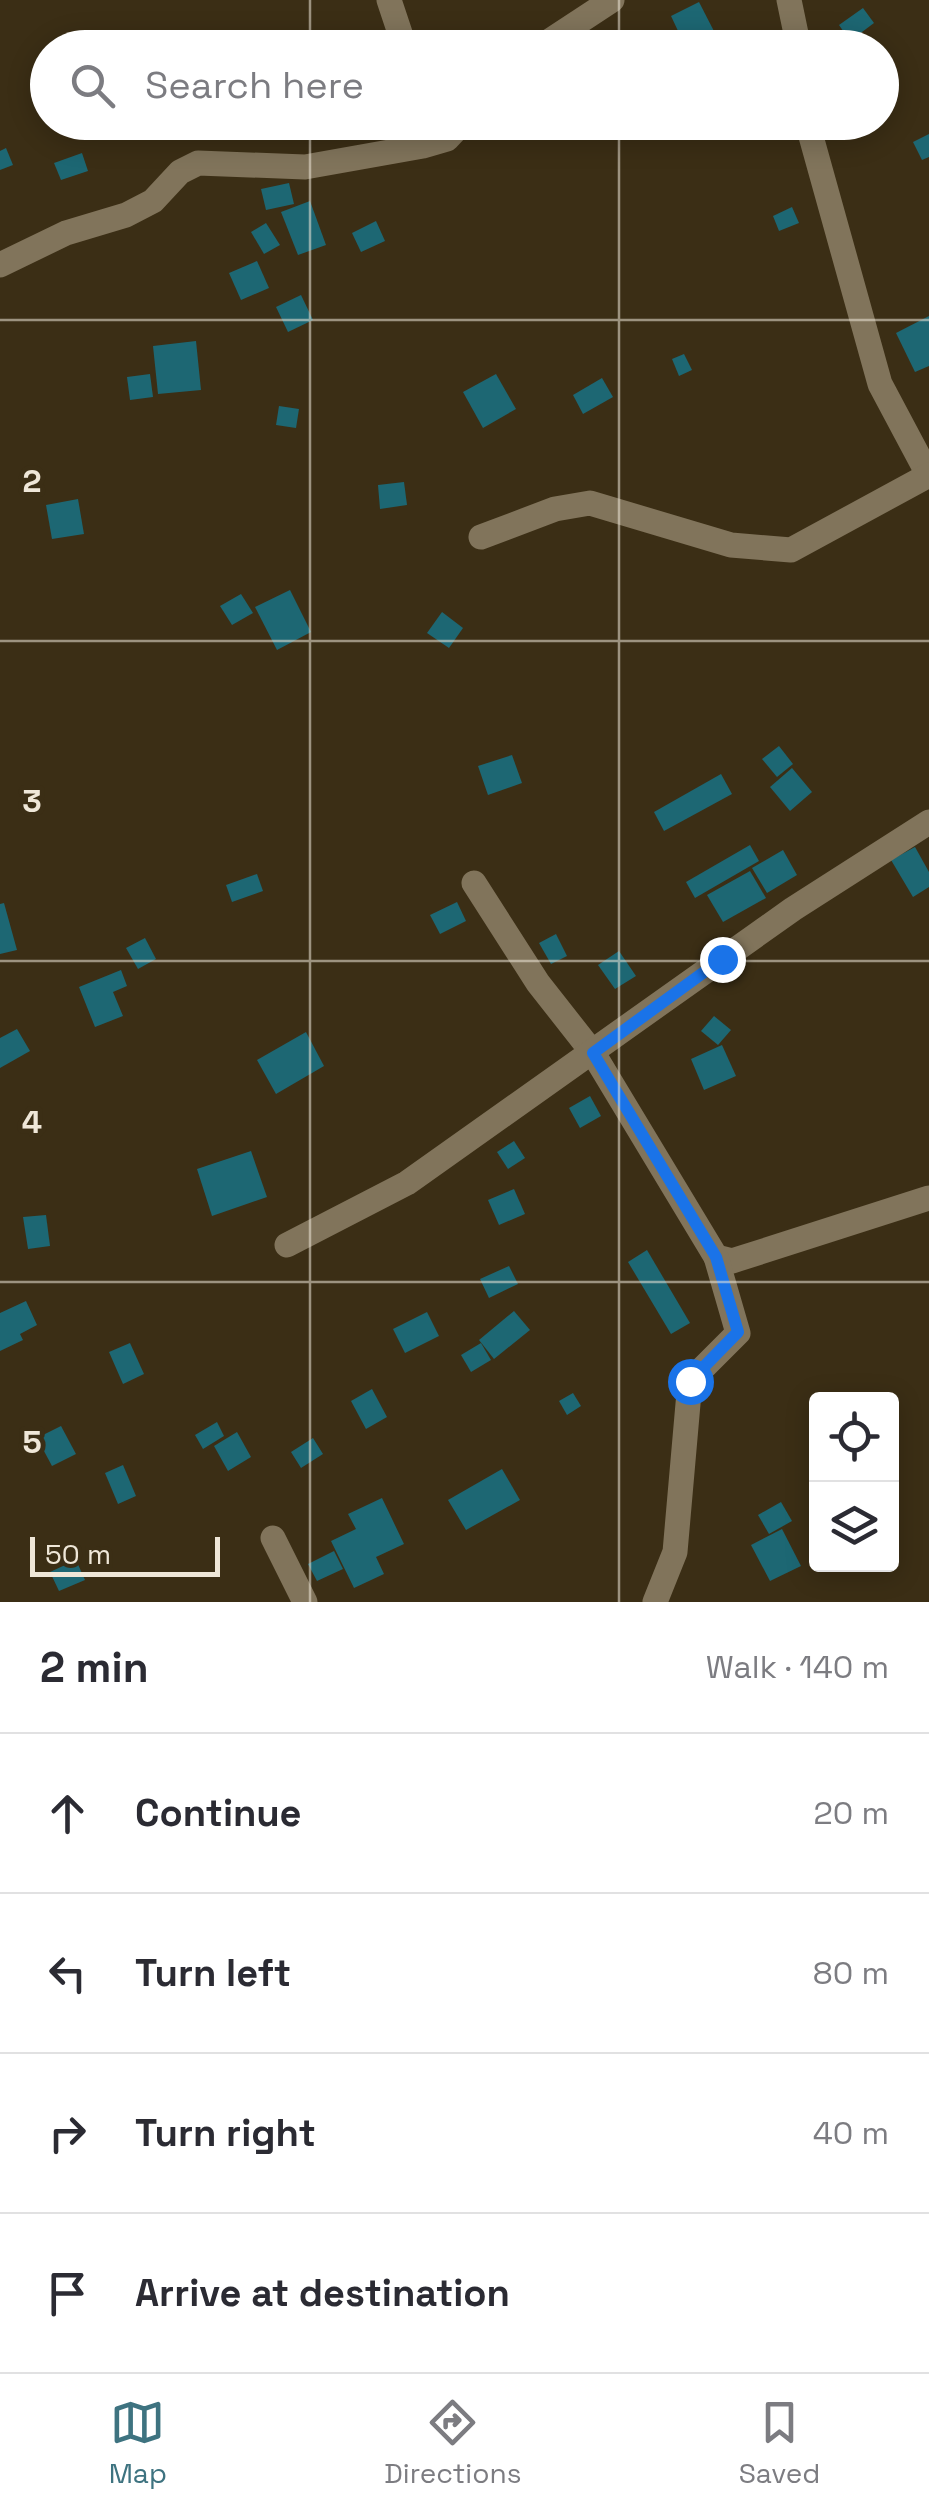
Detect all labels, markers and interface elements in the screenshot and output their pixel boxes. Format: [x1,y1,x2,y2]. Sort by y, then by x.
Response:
search box [30,30,899,140]
icon: search [65,58,120,113]
text: Search here [145,61,364,109]
text: 2 [22,461,42,501]
text: 3 [22,781,42,821]
route end [700,937,746,983]
text: 4 [22,1102,42,1142]
route start [668,1359,714,1405]
map controls [809,1392,899,1572]
button: locate [809,1392,899,1482]
text: 5 [22,1422,42,1462]
button: layers [809,1482,899,1572]
scale bar [30,1532,220,1576]
text: 50 m [45,1536,111,1572]
text: 2 min [40,1641,149,1694]
text: Walk · 140 m [706,1647,889,1687]
icon: ahead [40,1786,95,1841]
text: Continue [135,1789,301,1837]
text: 20 m [813,1793,889,1833]
icon: left [40,1946,95,2001]
text: Turn left [135,1949,291,1997]
text: 80 m [813,1953,889,1993]
icon: right [40,2106,95,2161]
text: Turn right [135,2109,316,2157]
text: 40 m [813,2113,889,2153]
icon: arrive [40,2266,95,2321]
text: Arrive at destination [135,2269,510,2317]
tab: Map [109,2395,167,2491]
tab: Directions [384,2395,521,2491]
tab: Saved [739,2395,820,2491]

